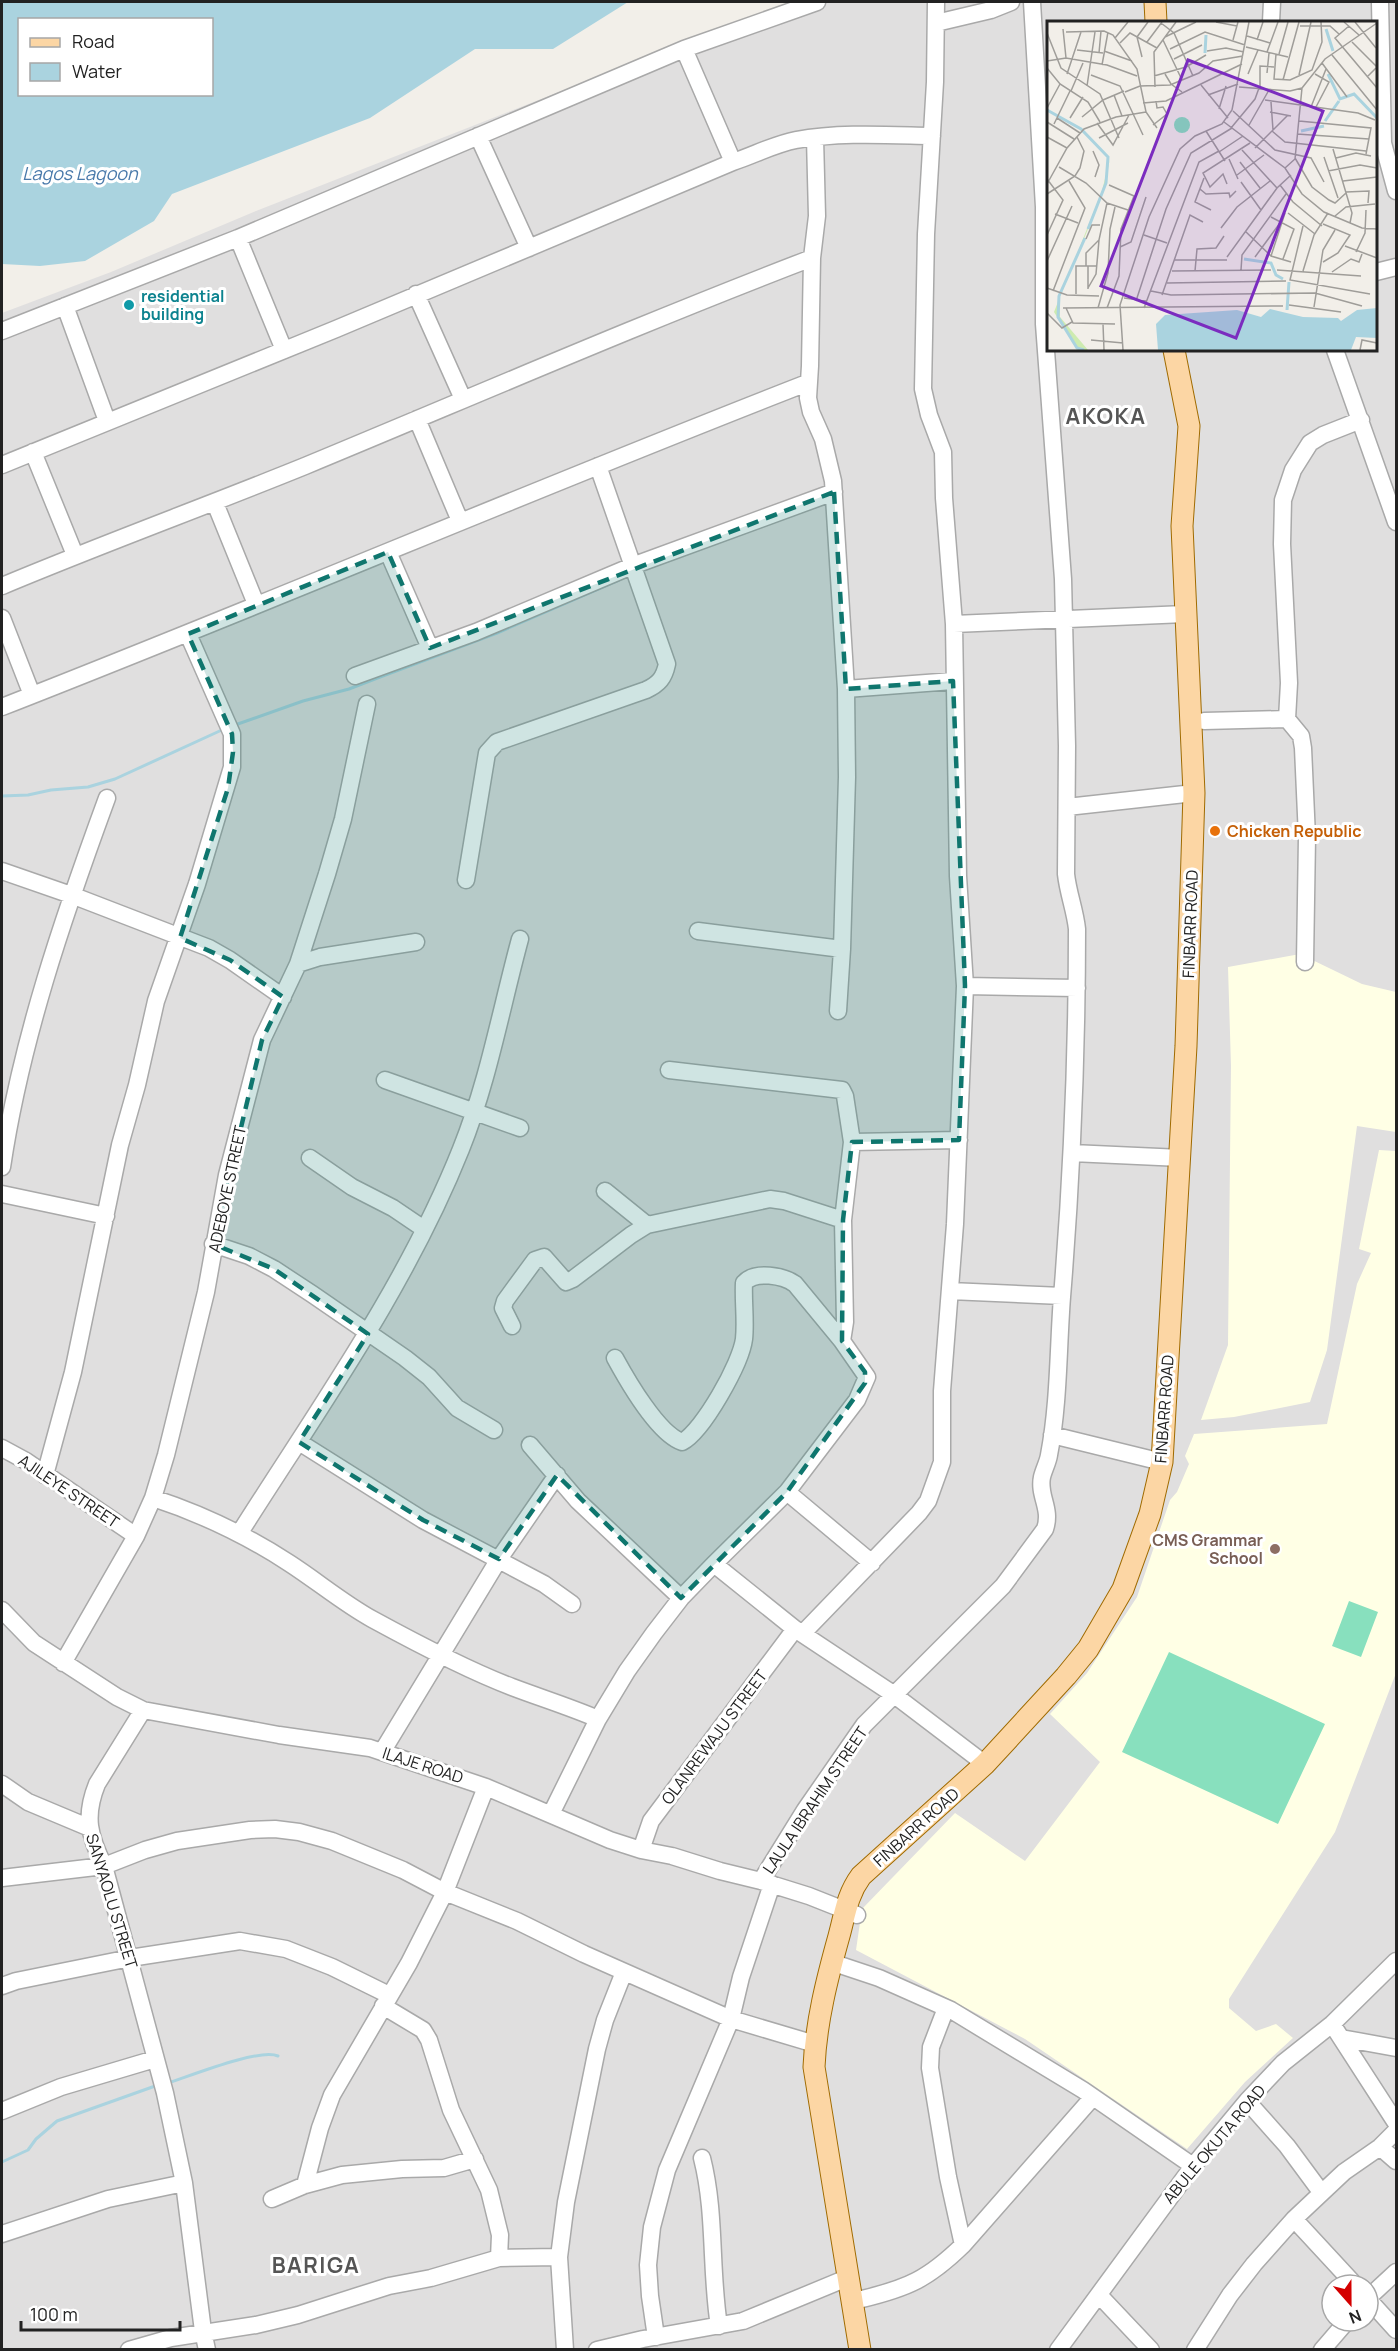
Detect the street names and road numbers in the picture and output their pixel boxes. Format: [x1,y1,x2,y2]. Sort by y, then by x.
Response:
street label: FINBARR ROAD [1177,869,1203,978]
street label: ADEBOYE STREET [203,1123,251,1255]
street label: FINBARR ROAD [1149,1354,1179,1464]
street label: AJILEYE STREET [14,1449,124,1533]
street label: OLANREWAJU STREET [656,1665,772,1809]
street label: LAULA IBRAHIM STREET [757,1722,873,1878]
street label: ILAJE ROAD [380,1742,467,1789]
street label: FINBARR ROAD [868,1782,964,1871]
street label: SANYAOLU STREET [81,1831,143,1972]
street label: ABULE OKUTA ROAD [1158,2080,1270,2208]

